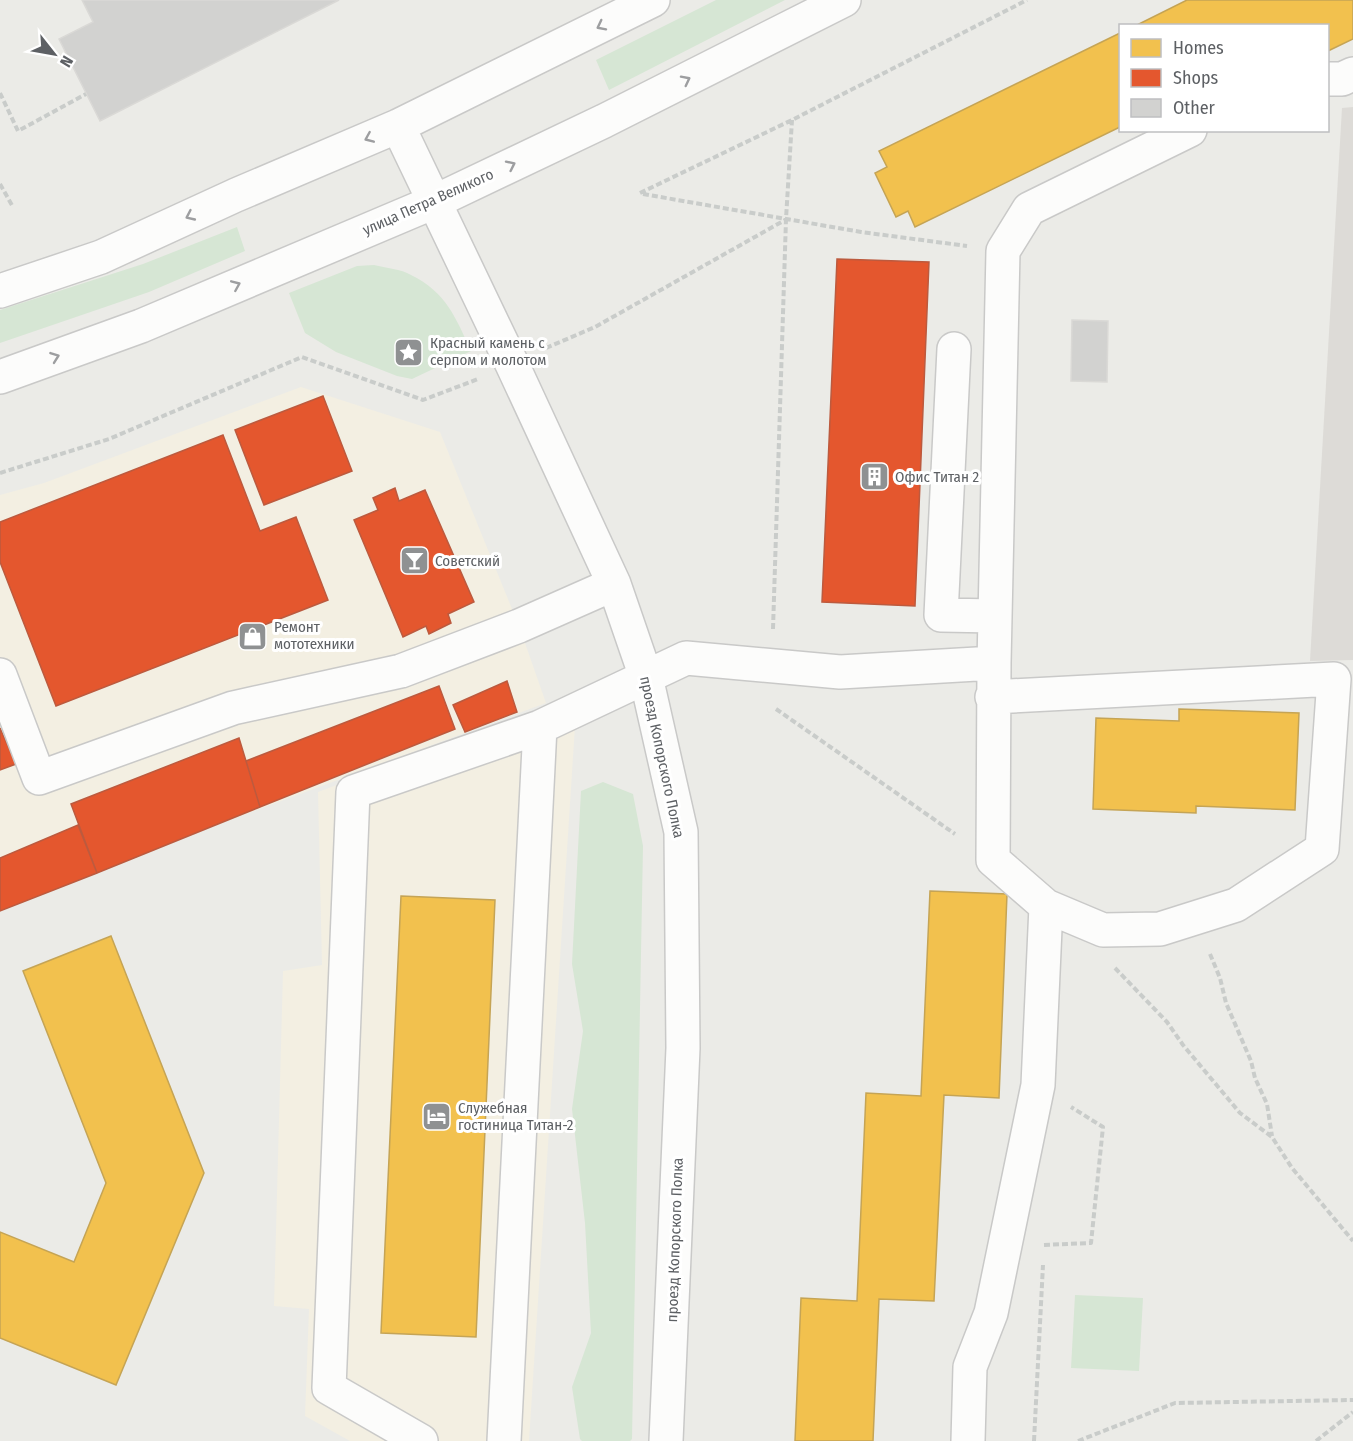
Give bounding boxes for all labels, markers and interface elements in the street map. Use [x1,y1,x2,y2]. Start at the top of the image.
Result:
one-way arrow [596,19,607,31]
north arrow [24,24,84,84]
legend [1119,24,1329,132]
text: Homes [1173,37,1224,59]
text: N [56,52,77,70]
text: Shops [1173,67,1218,89]
one-way arrow [680,75,691,87]
text: Other [1173,97,1216,119]
one-way arrow [364,131,375,143]
one-way arrow [505,161,516,173]
street label: улица Петра Великого [360,165,496,239]
one-way arrow [185,209,196,221]
one-way arrow [230,280,241,292]
place label: Красный камень с серпом и молотом [430,334,546,369]
place icon: Красный камень с серпом и молотом [393,336,425,368]
one-way arrow [49,352,60,365]
building icon: Офис Титан 2 [858,461,890,493]
place label: Офис Титан 2 [895,468,979,486]
bar icon: Советский [398,545,430,577]
place label: Советский [435,552,500,570]
place label: Ремонт мототехники [274,618,355,653]
shop icon: Ремонт мототехники [237,620,269,652]
street label: проезд Копорского Полка [636,675,688,839]
place label: Служебная гостиница Титан-2 [458,1099,574,1134]
hotel icon: Служебная гостиница Титан-2 [421,1101,453,1133]
street label: проезд Копорского Полка [663,1157,687,1323]

